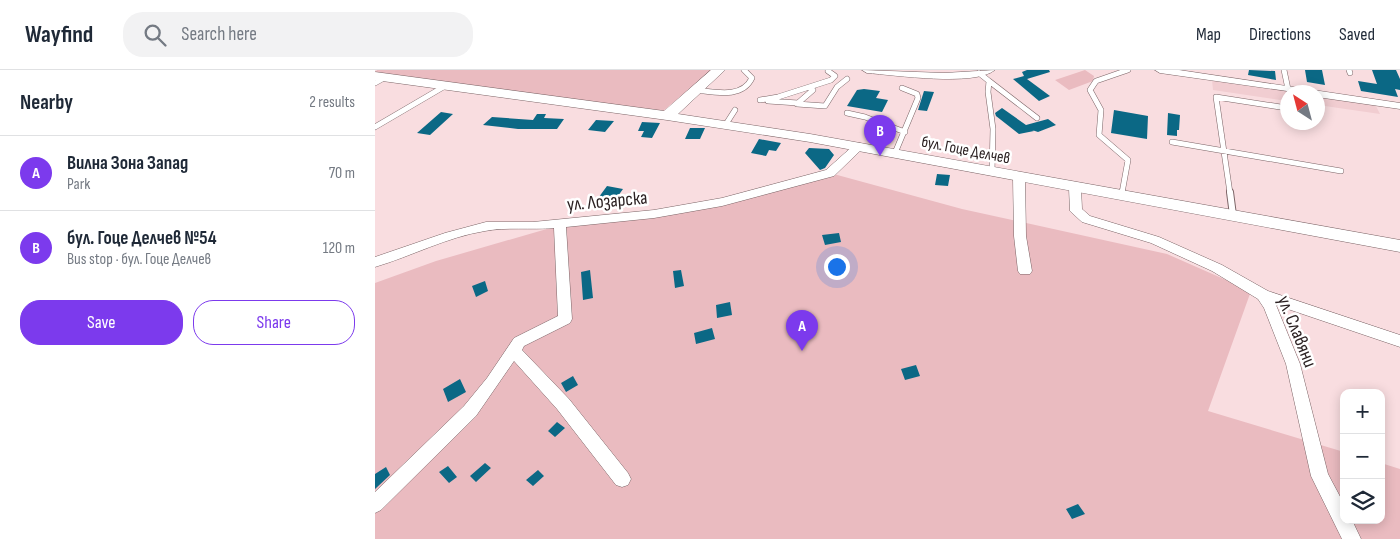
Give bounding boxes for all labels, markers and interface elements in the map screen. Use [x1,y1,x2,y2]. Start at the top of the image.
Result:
search box [123,12,473,57]
text: Wayfind [25,20,93,49]
icon: search [141,21,169,49]
text: Search here [181,23,257,46]
text: Map [1196,24,1221,45]
text: Directions [1249,24,1311,45]
text: Saved [1339,24,1375,45]
north arrow [1280,85,1325,130]
text: Nearby [20,90,73,115]
text: 2 results [309,93,355,112]
pin: B [864,115,896,156]
street label: бул. Гоце Делчев [920,133,1012,168]
text: Вилна Зона Запад [67,152,188,175]
text: A [32,164,40,183]
text: 70 m [329,164,355,183]
text: Park [67,175,90,194]
street label: ул. Лозарска [566,187,648,216]
text: бул. Гоце Делчев №54 [67,227,217,250]
text: B [32,239,40,258]
text: 120 m [323,239,355,258]
text: Bus stop · бул. Гоце Делчев [67,250,211,269]
your location [824,254,850,280]
street label: ул. Славяни [1272,292,1321,371]
button: Save [20,300,183,345]
button: Share [193,300,355,345]
pin: A [786,310,818,351]
map controls [1340,389,1385,524]
button: + [1340,389,1385,434]
button: − [1340,434,1385,479]
button: layers [1340,479,1385,524]

